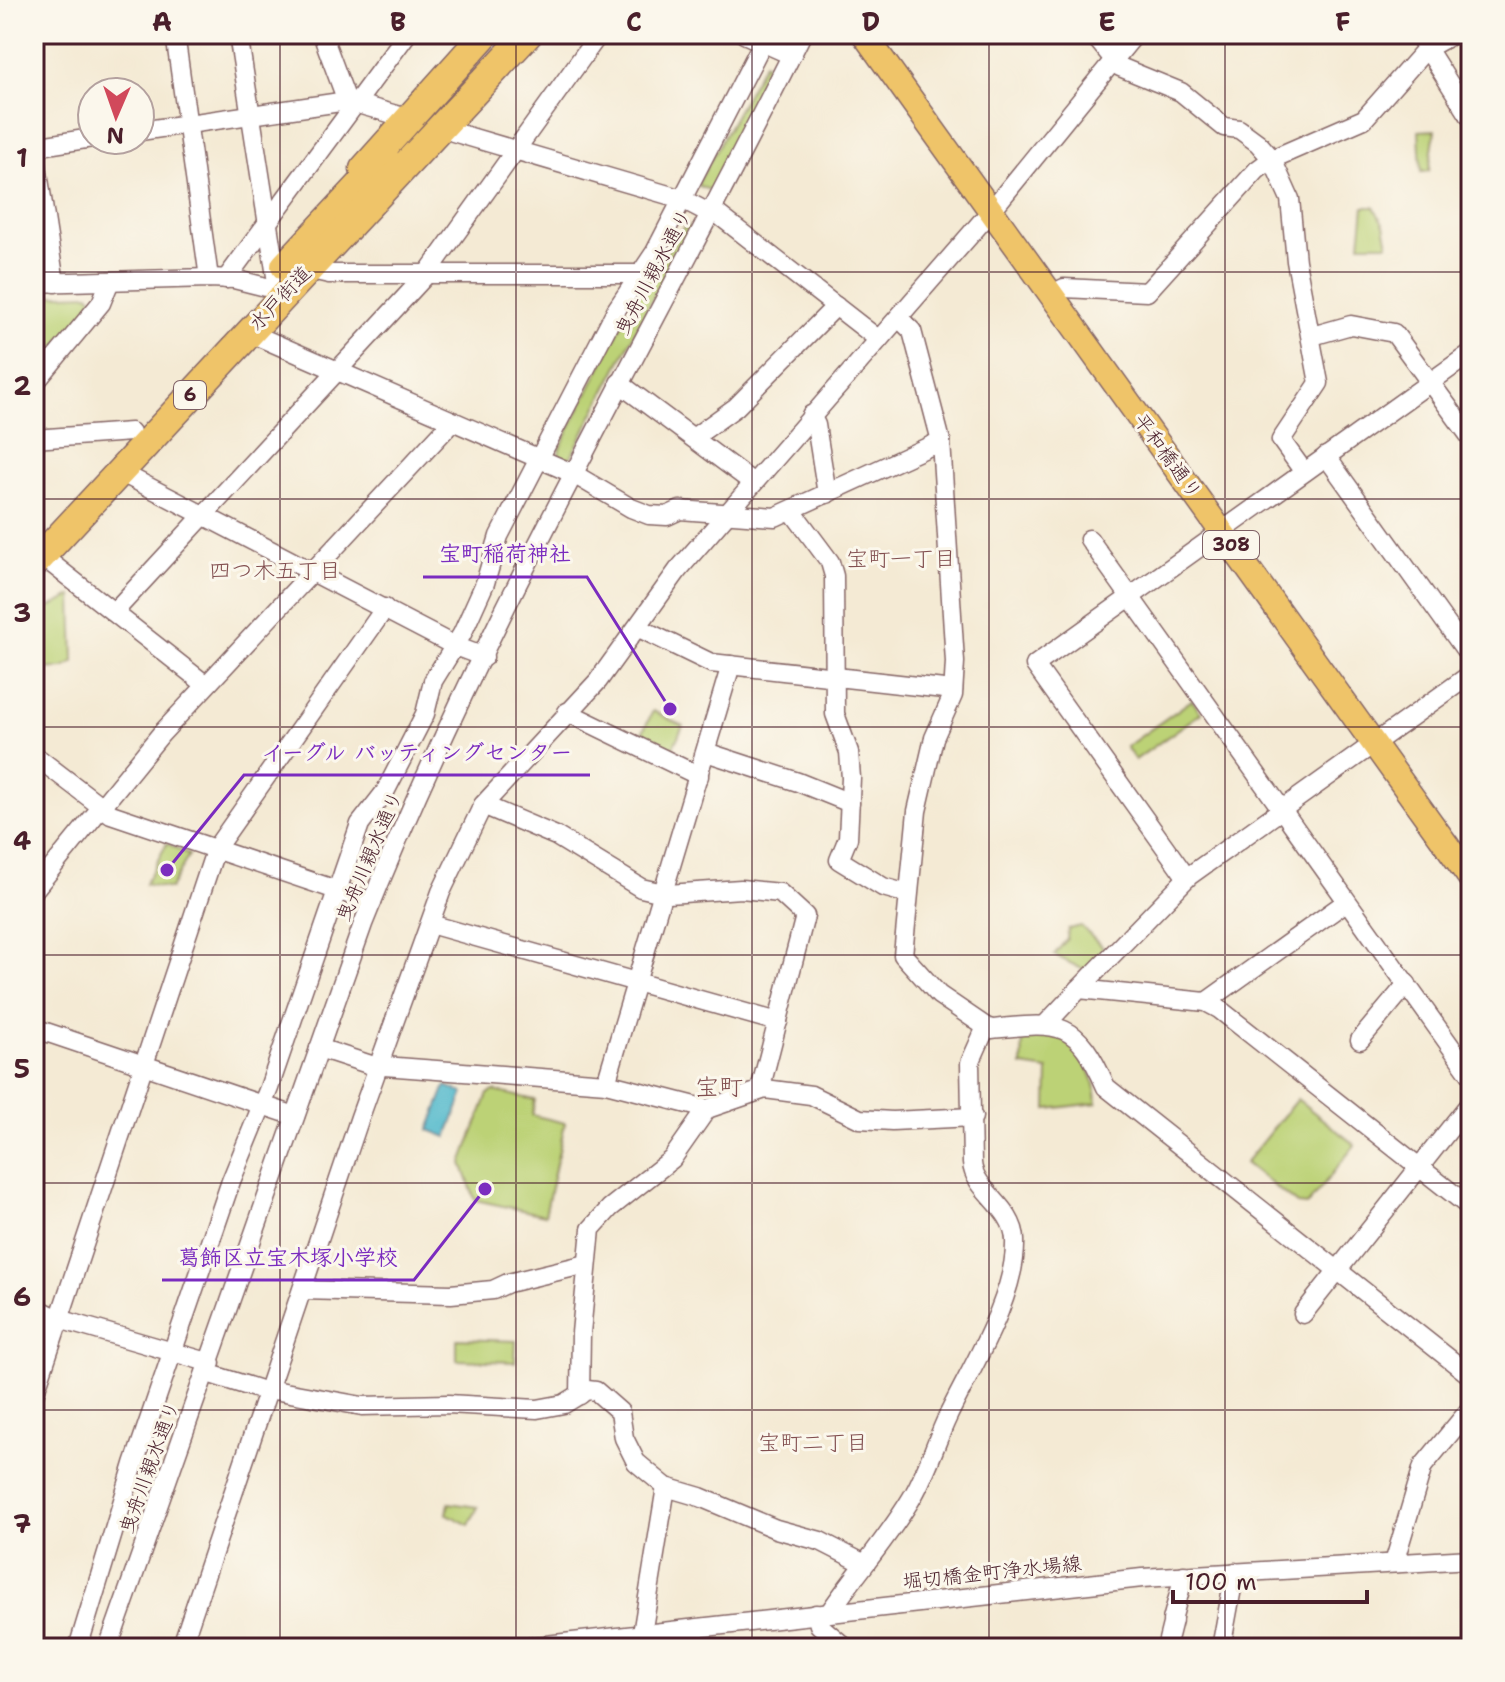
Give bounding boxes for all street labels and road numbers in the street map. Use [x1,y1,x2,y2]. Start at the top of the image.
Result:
street label: 曳舟川親水通り [609,204,697,340]
street label: 水戸街道 [243,260,317,336]
road number: 6 [174,381,206,409]
street label: 平和橋通り [1128,408,1208,504]
road number: 308 [1203,531,1259,559]
street label: 曳舟川親水通り [330,786,408,926]
street label: 曳舟川親水通り [113,1397,185,1537]
street label: 堀切橋金町浄水場線 [901,1550,1083,1594]

